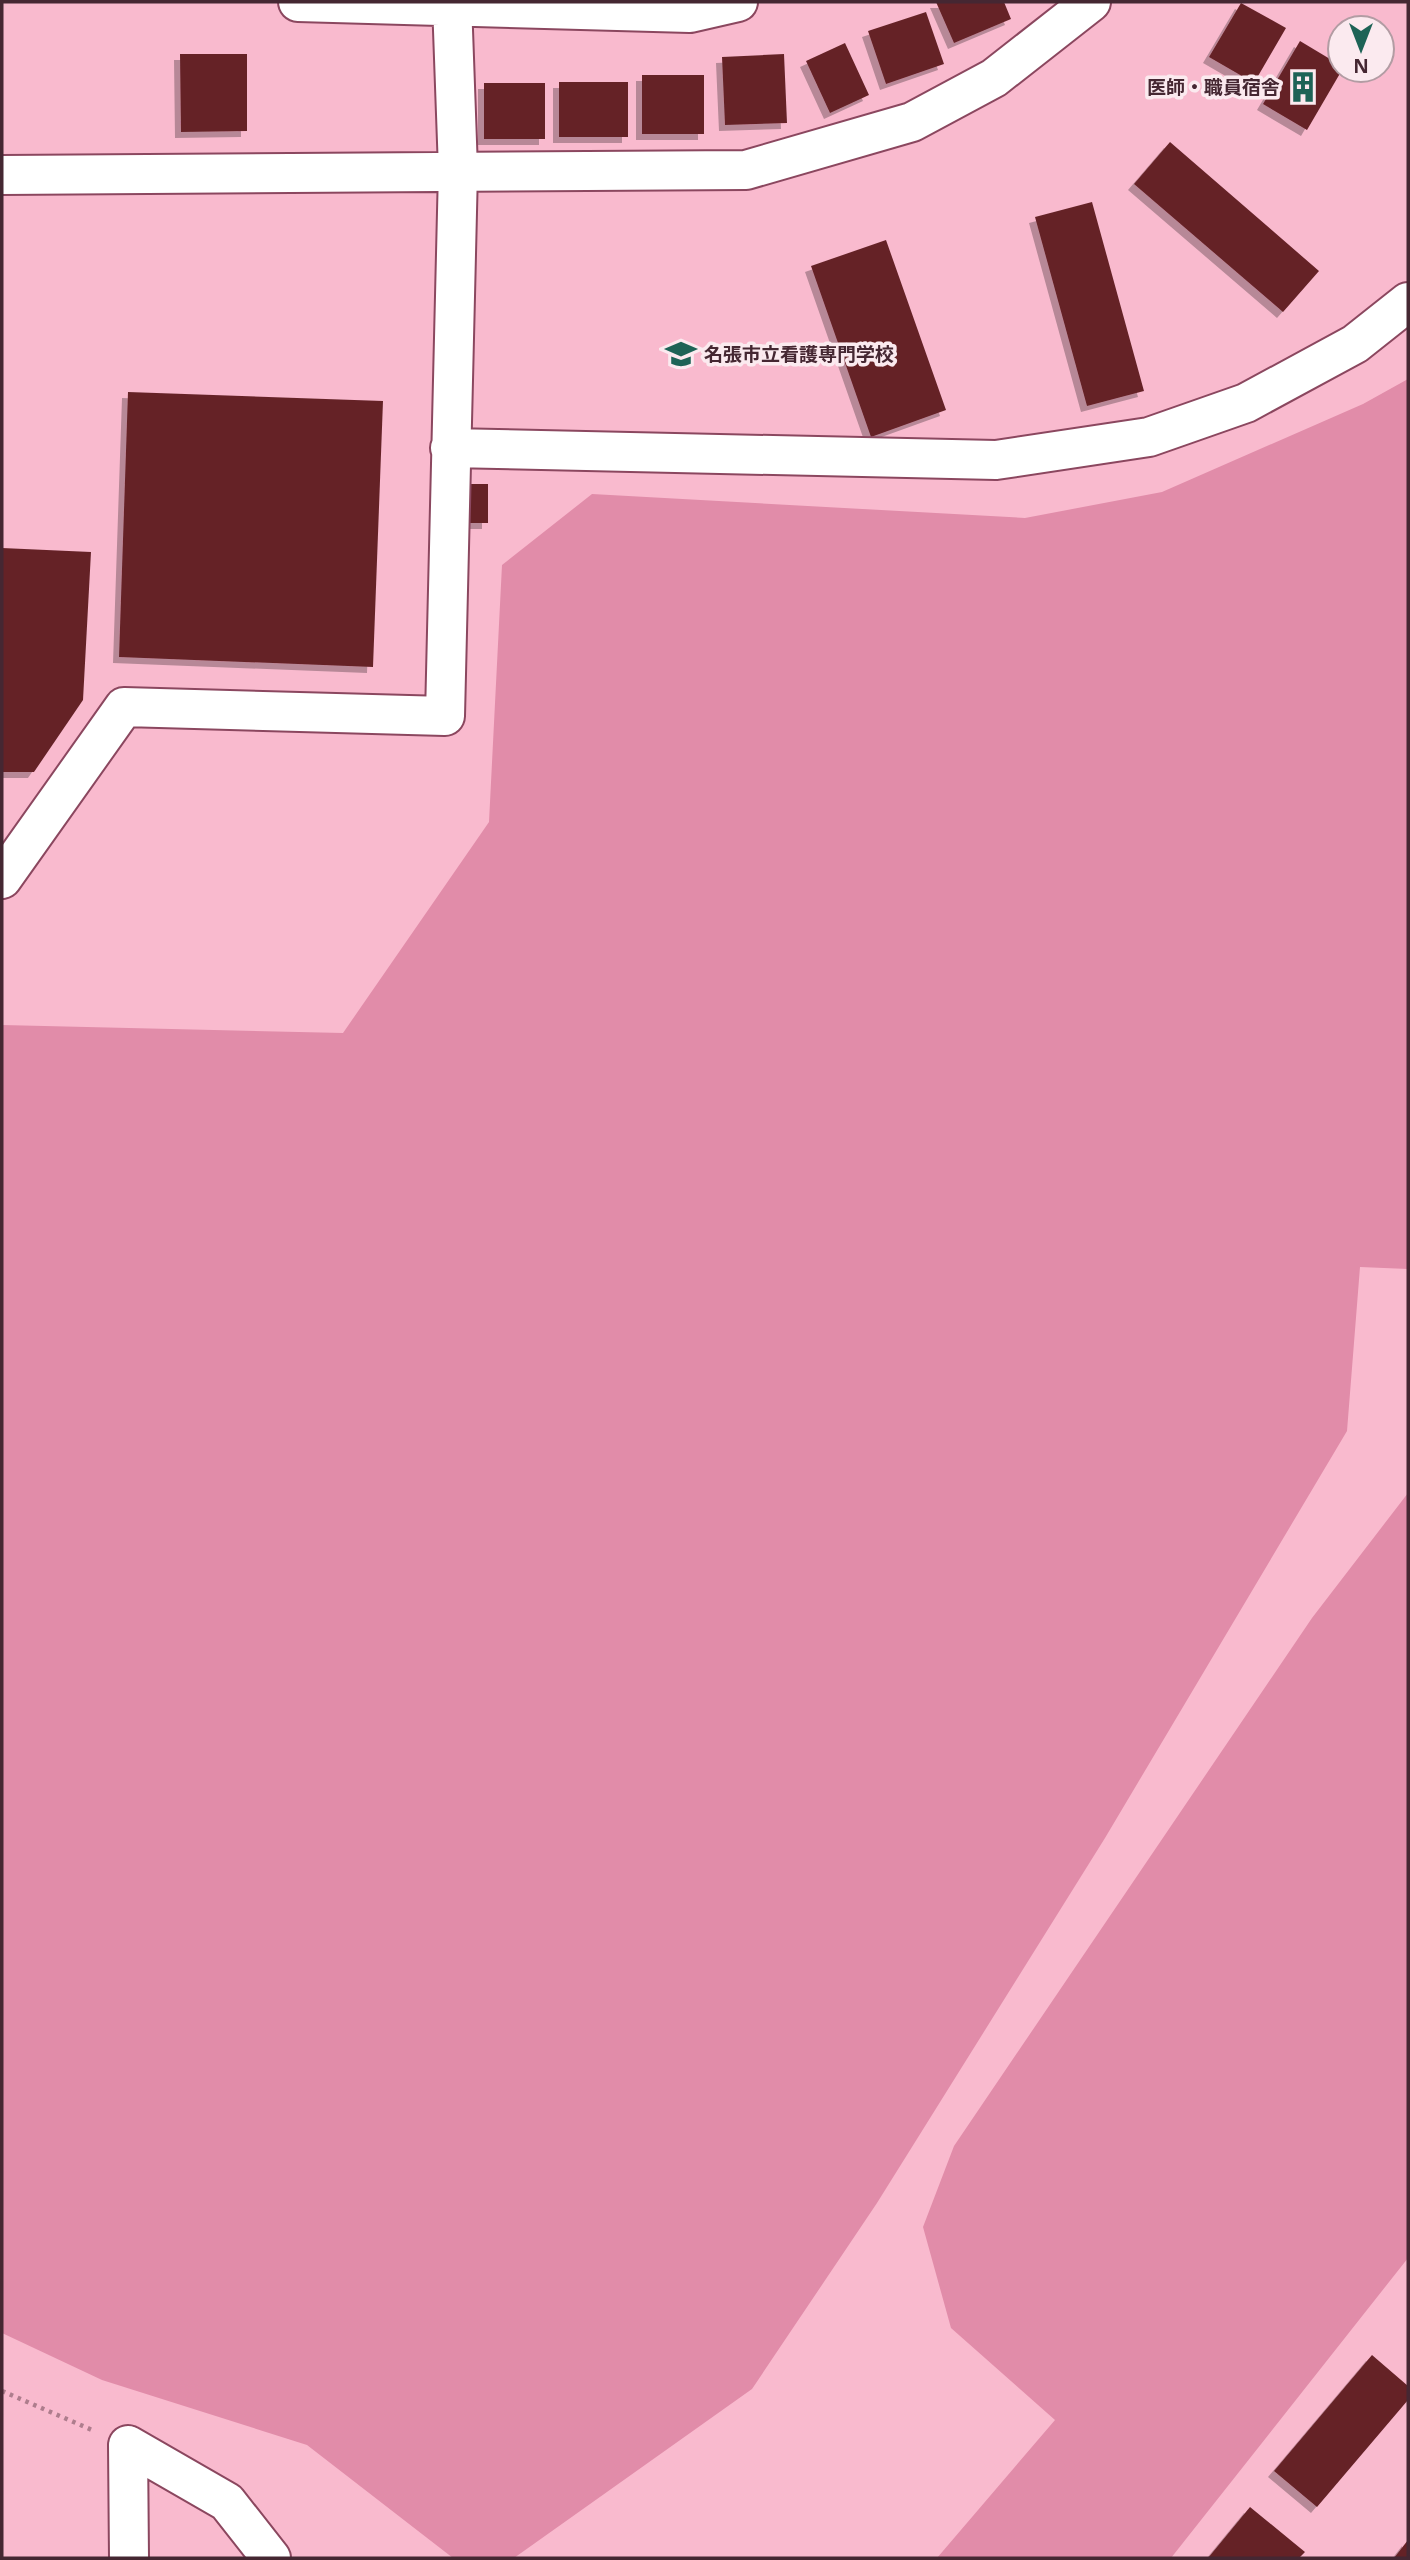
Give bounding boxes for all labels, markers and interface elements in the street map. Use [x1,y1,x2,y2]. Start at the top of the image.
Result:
north arrow [1326,14,1396,84]
text: N [1353,53,1369,79]
building icon: 医師・職員宿舎 [1286,70,1320,104]
place label: 医師・職員宿舎 [1147,74,1280,100]
school or university icon: 名張市立看護専門学校 [664,337,698,371]
place label: 名張市立看護専門学校 [704,341,894,367]

